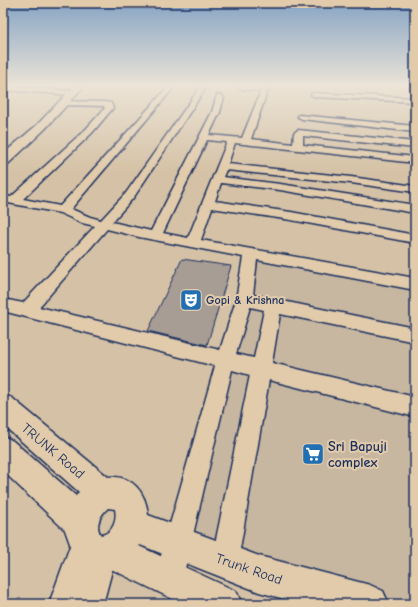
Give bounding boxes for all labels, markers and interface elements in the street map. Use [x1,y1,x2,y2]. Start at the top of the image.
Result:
theatre icon: Gopi & Krishna [178,287,204,313]
place label: Gopi & Krishna [206,293,284,307]
street label: TRUNK Road [18,420,88,482]
place label: Sri Bapuji complex [328,438,387,471]
supermarket icon: Sri Bapuji complex [300,441,326,467]
street label: Trunk Road [213,550,285,588]

